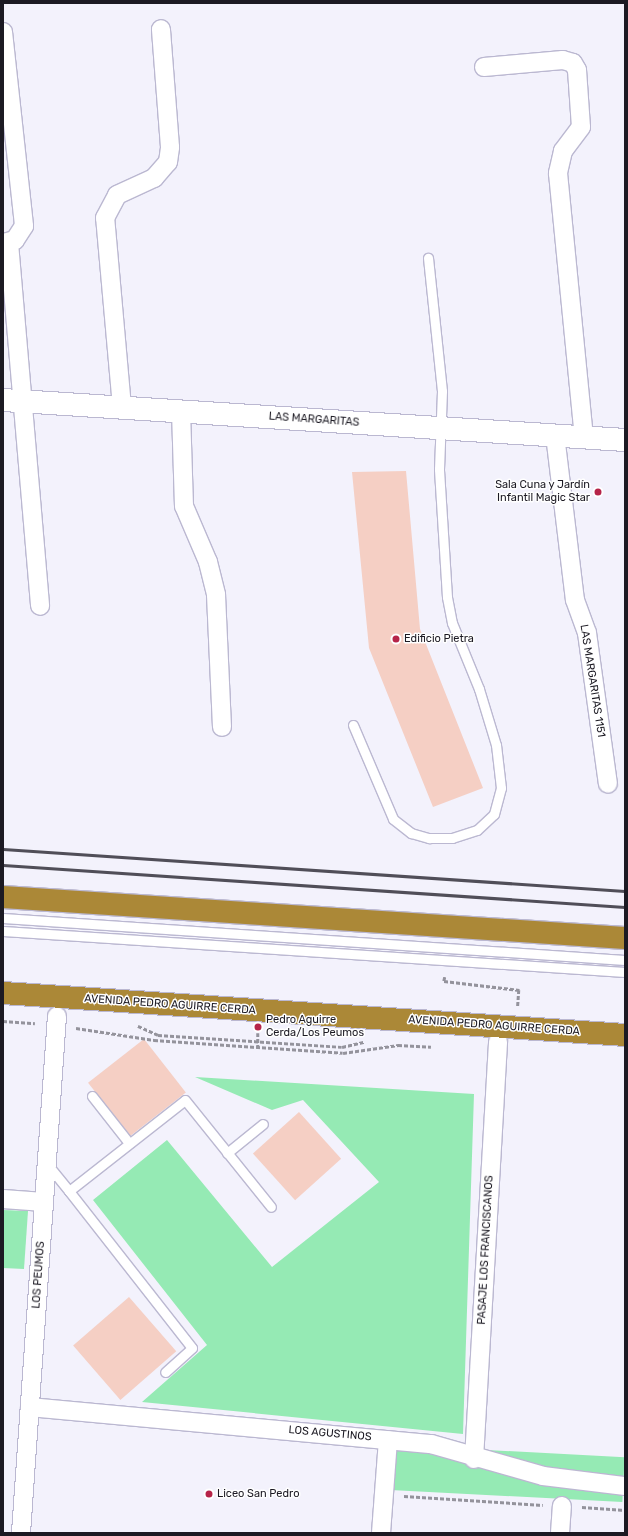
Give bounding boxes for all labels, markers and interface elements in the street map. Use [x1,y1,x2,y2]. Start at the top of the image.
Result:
street label: LAS MARGARITAS [268,410,360,430]
place label: Sala Cuna y Jardín Infantil Magic Star [495,479,590,505]
marker: Sala Cuna y Jardín Infantil Magic Star [593,487,603,497]
street label: LAS MARGARITAS 1151 [577,624,607,738]
place label: Edificio Pietra [404,632,474,646]
marker: Edificio Pietra [391,634,401,644]
street label: AVENIDA PEDRO AGUIRRE CERDA [83,992,257,1018]
street label: AVENIDA PEDRO AGUIRRE CERDA [407,1013,581,1039]
place label: Pedro Aguirre Cerda/Los Peumos [266,1014,364,1040]
marker: Pedro Aguirre Cerda/Los Peumos [253,1022,263,1032]
street label: PASAJE LOS FRANCISCANOS [475,1175,497,1325]
street label: LOS PEUMOS [30,1241,48,1309]
street label: LOS AGUSTINOS [288,1424,372,1444]
place label: Liceo San Pedro [217,1487,299,1501]
marker: Liceo San Pedro [204,1489,214,1499]

